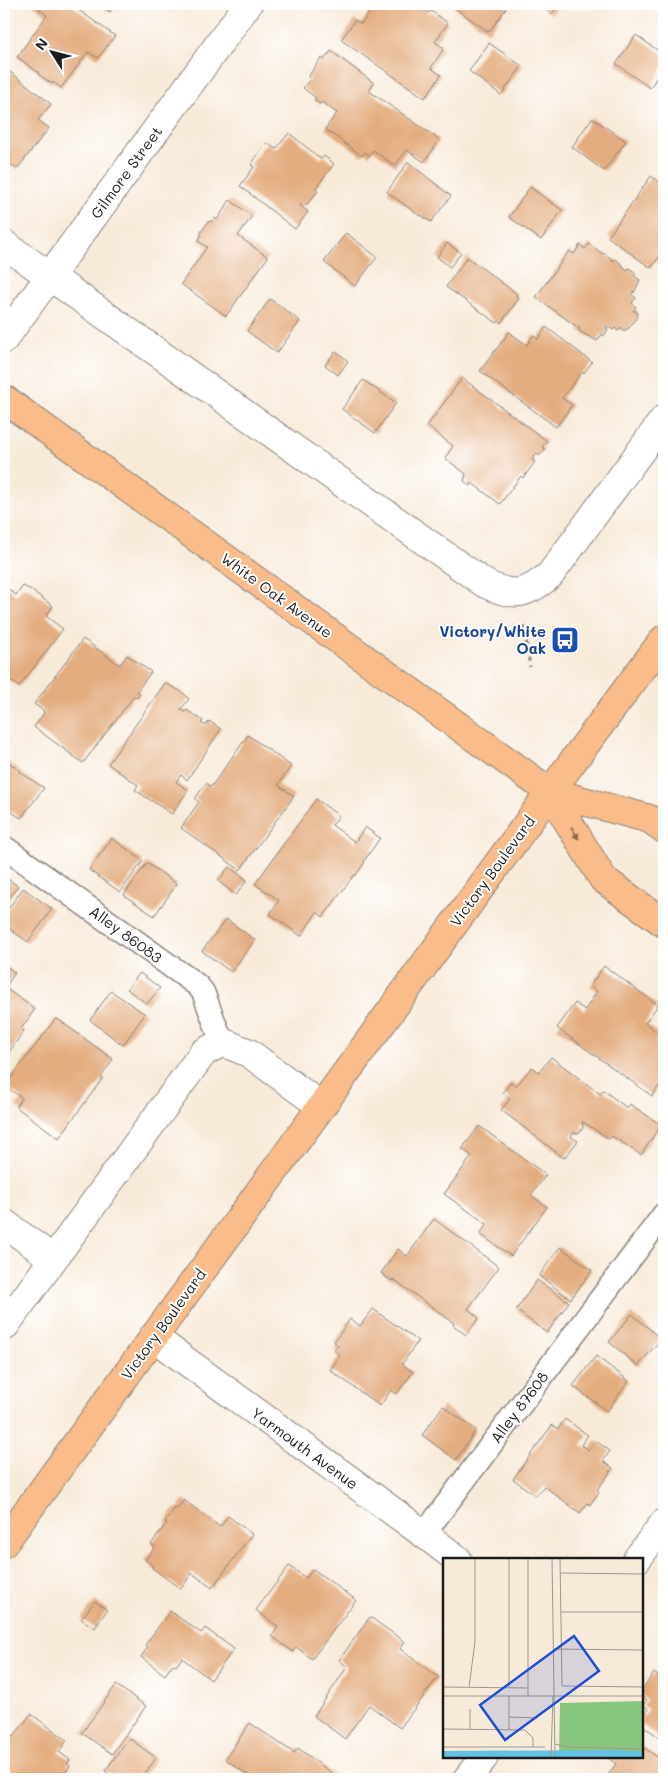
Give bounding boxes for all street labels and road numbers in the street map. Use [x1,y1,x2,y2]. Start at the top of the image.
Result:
street label: Gilmore Street [86,122,166,222]
street label: White Oak Avenue [217,548,337,642]
street label: Victory Boulevard [445,812,539,930]
street label: Alley 86083 [86,901,166,967]
street label: Victory Boulevard [116,1265,210,1383]
street label: Alley 87608 [486,1367,552,1447]
street label: Yarmouth Avenue [248,1402,362,1494]

